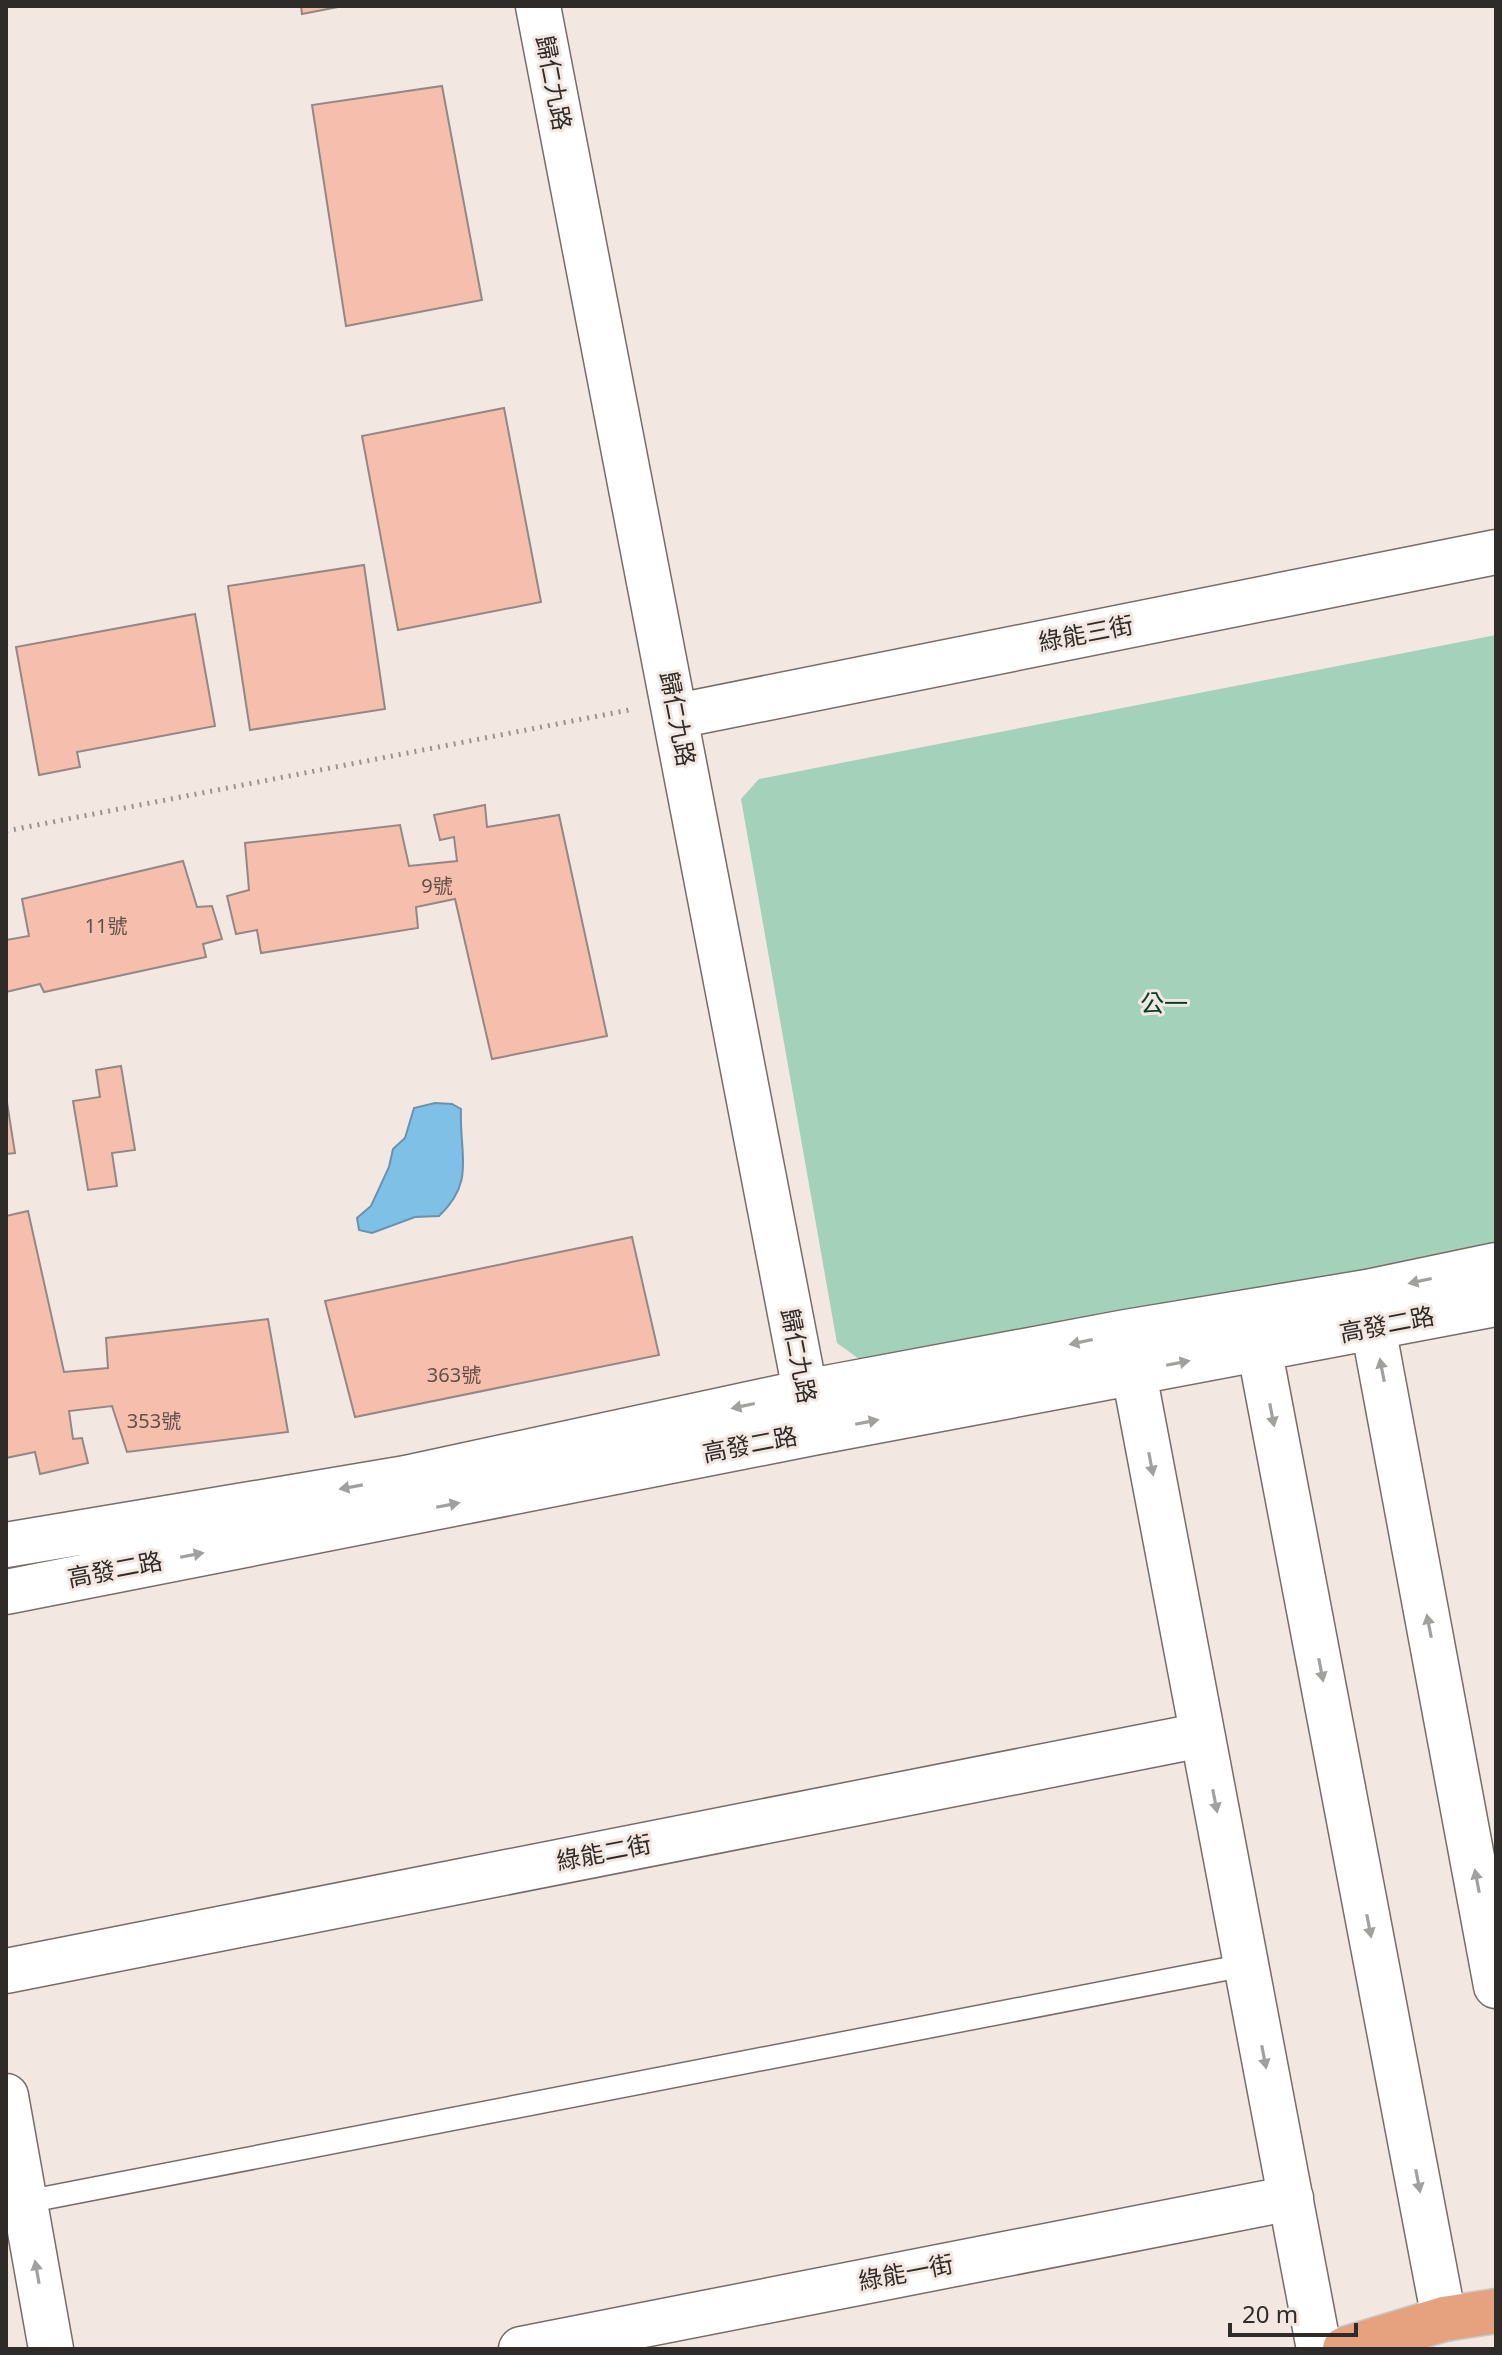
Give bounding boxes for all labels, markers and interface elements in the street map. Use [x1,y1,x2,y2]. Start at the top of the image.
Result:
street label: 歸仁九路 [529,32,580,133]
street label: 綠能三街 [1035,607,1136,658]
street label: 歸仁九路 [653,668,704,769]
house number: 9號 [421,872,453,899]
house number: 11號 [85,912,127,939]
park label: 公一 [1140,986,1188,1019]
one-way arrow [1407,1275,1432,1288]
street label: 高發二路 [1336,1298,1437,1349]
street label: 歸仁九路 [774,1305,825,1406]
one-way arrow [1068,1336,1093,1349]
one-way arrow [1166,1357,1191,1369]
one-way arrow [1375,1357,1387,1382]
house number: 363號 [427,1361,481,1388]
one-way arrow [730,1400,755,1413]
one-way arrow [1266,1403,1279,1428]
house number: 353號 [127,1407,181,1434]
one-way arrow [855,1416,880,1428]
street label: 高發二路 [699,1418,800,1469]
one-way arrow [1145,1451,1157,1476]
one-way arrow [339,1481,364,1494]
one-way arrow [435,1498,460,1510]
street label: 高發二路 [64,1543,165,1594]
one-way arrow [180,1548,205,1561]
one-way arrow [1423,1613,1435,1638]
one-way arrow [1315,1658,1327,1683]
one-way arrow [1209,1789,1222,1814]
street label: 綠能二街 [553,1826,654,1877]
one-way arrow [1470,1869,1482,1894]
one-way arrow [1364,1914,1376,1939]
one-way arrow [1258,2045,1270,2070]
one-way arrow [1412,2169,1424,2194]
street label: 綠能一街 [855,2246,956,2297]
one-way arrow [31,2259,43,2284]
scale bar [1230,2287,1356,2337]
text: 20 m [1242,2297,1298,2330]

